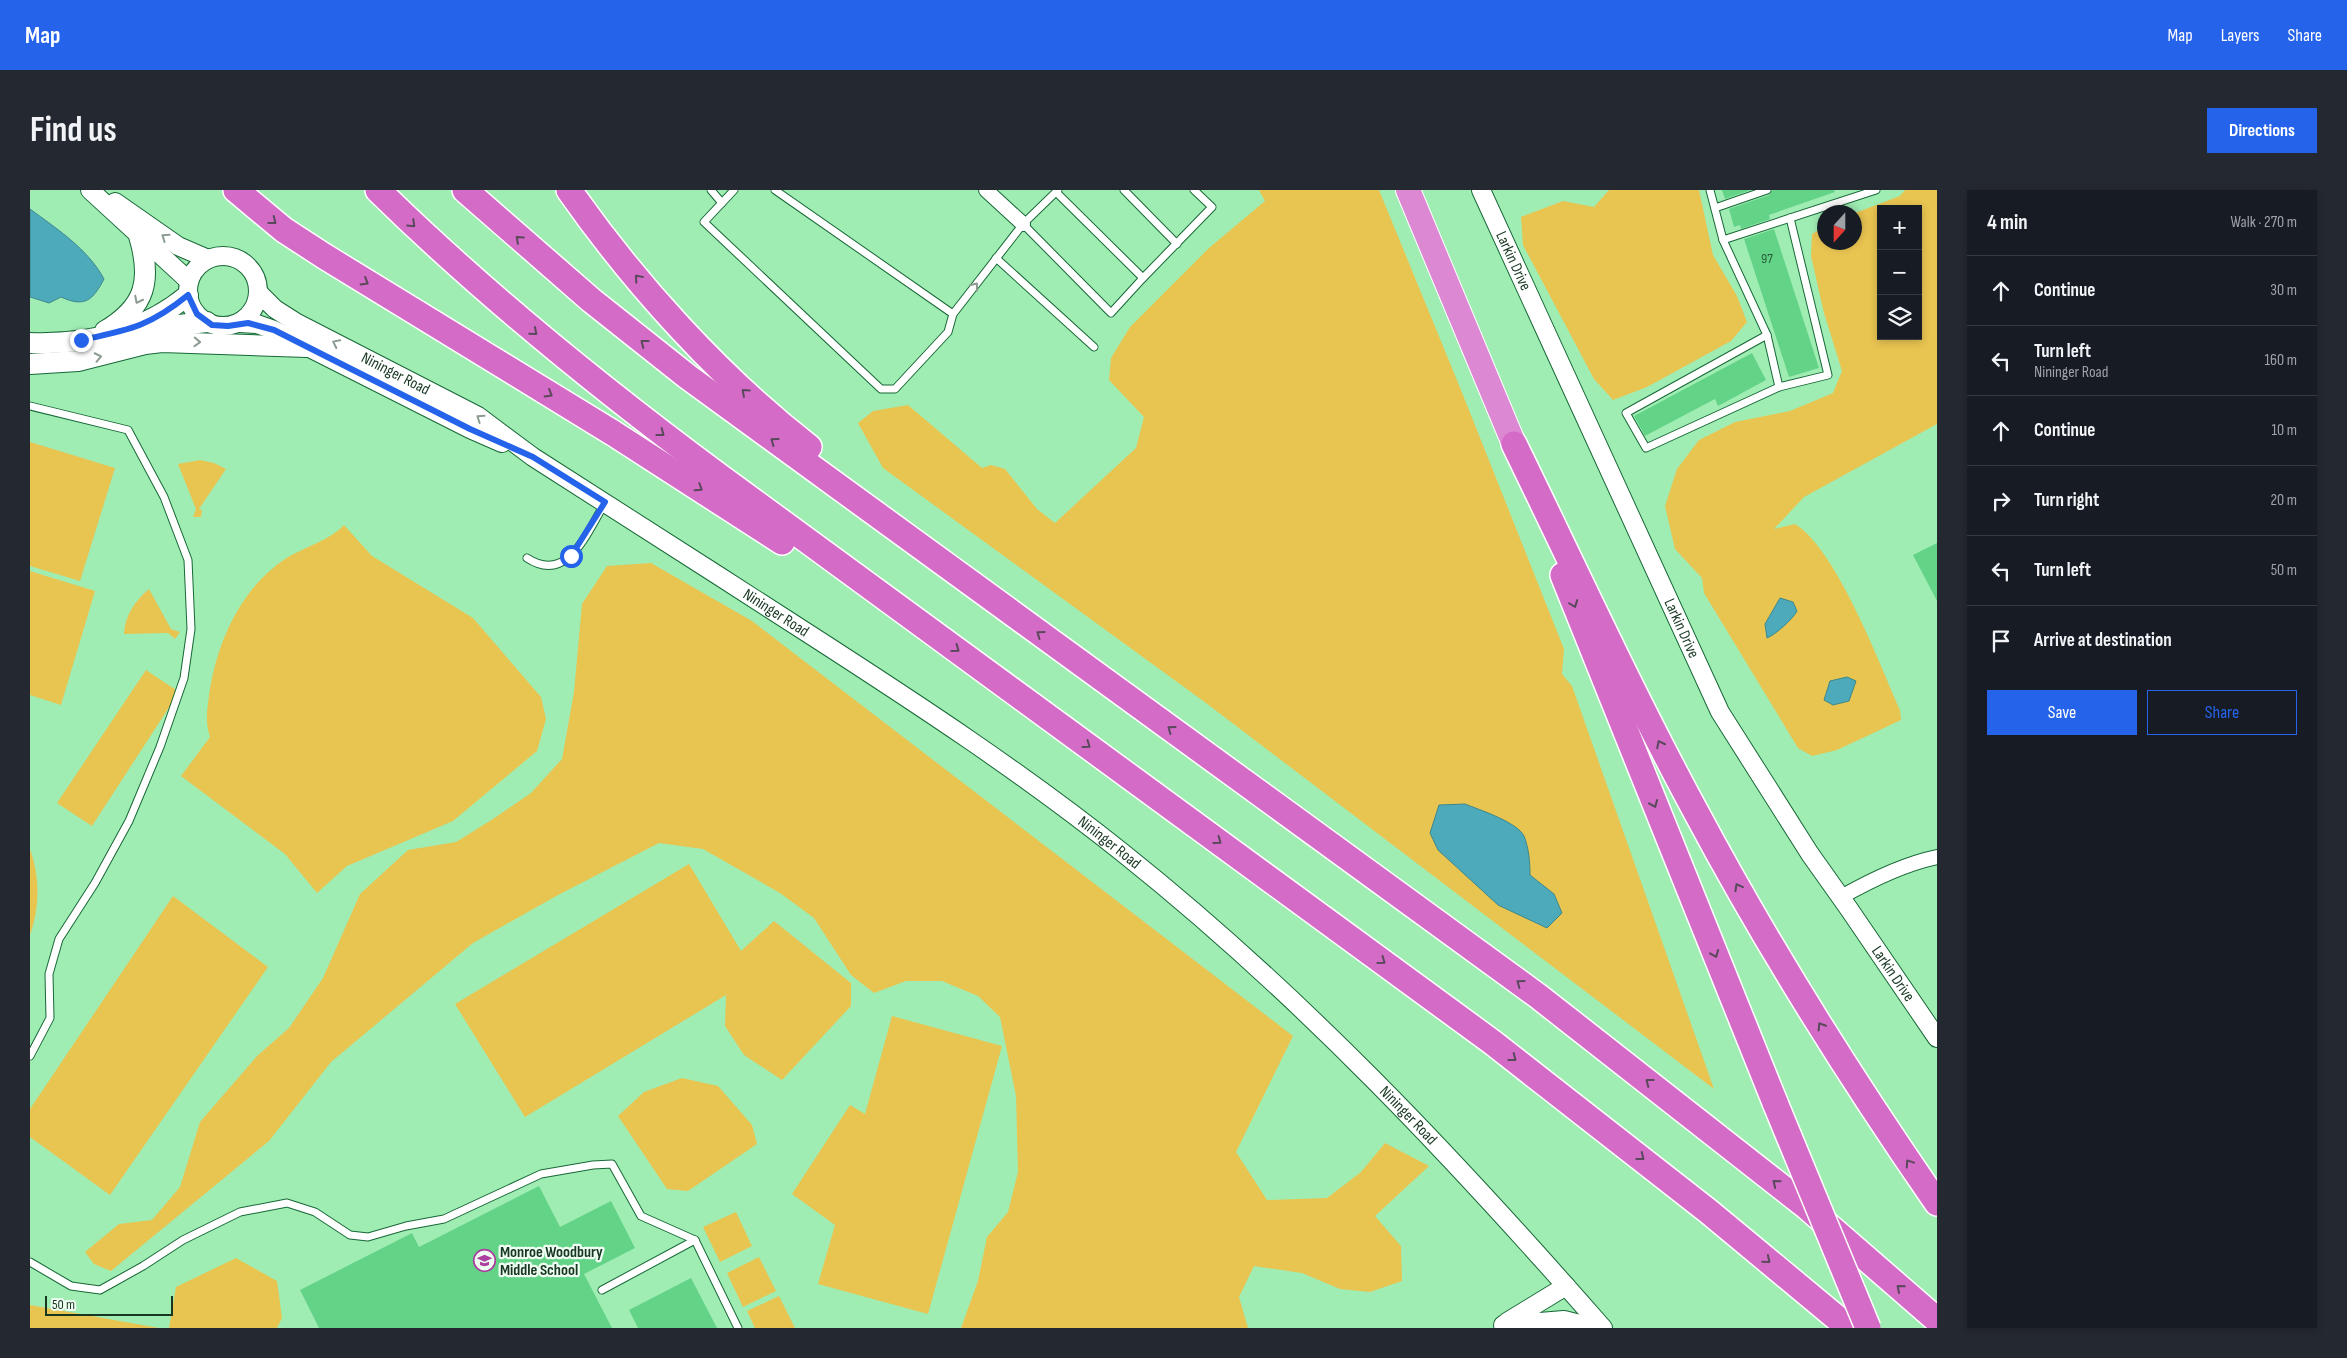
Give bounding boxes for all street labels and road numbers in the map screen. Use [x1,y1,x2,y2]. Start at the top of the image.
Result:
street label: Larkin Drive [1492,228,1535,294]
street label: Nininger Road [358,348,433,399]
street label: Nininger Road [740,585,813,641]
street label: Larkin Drive [1660,596,1703,661]
street label: Nininger Road [1074,812,1145,873]
street label: Larkin Drive [1868,942,1919,1005]
street label: Nininger Road [1376,1082,1441,1149]

